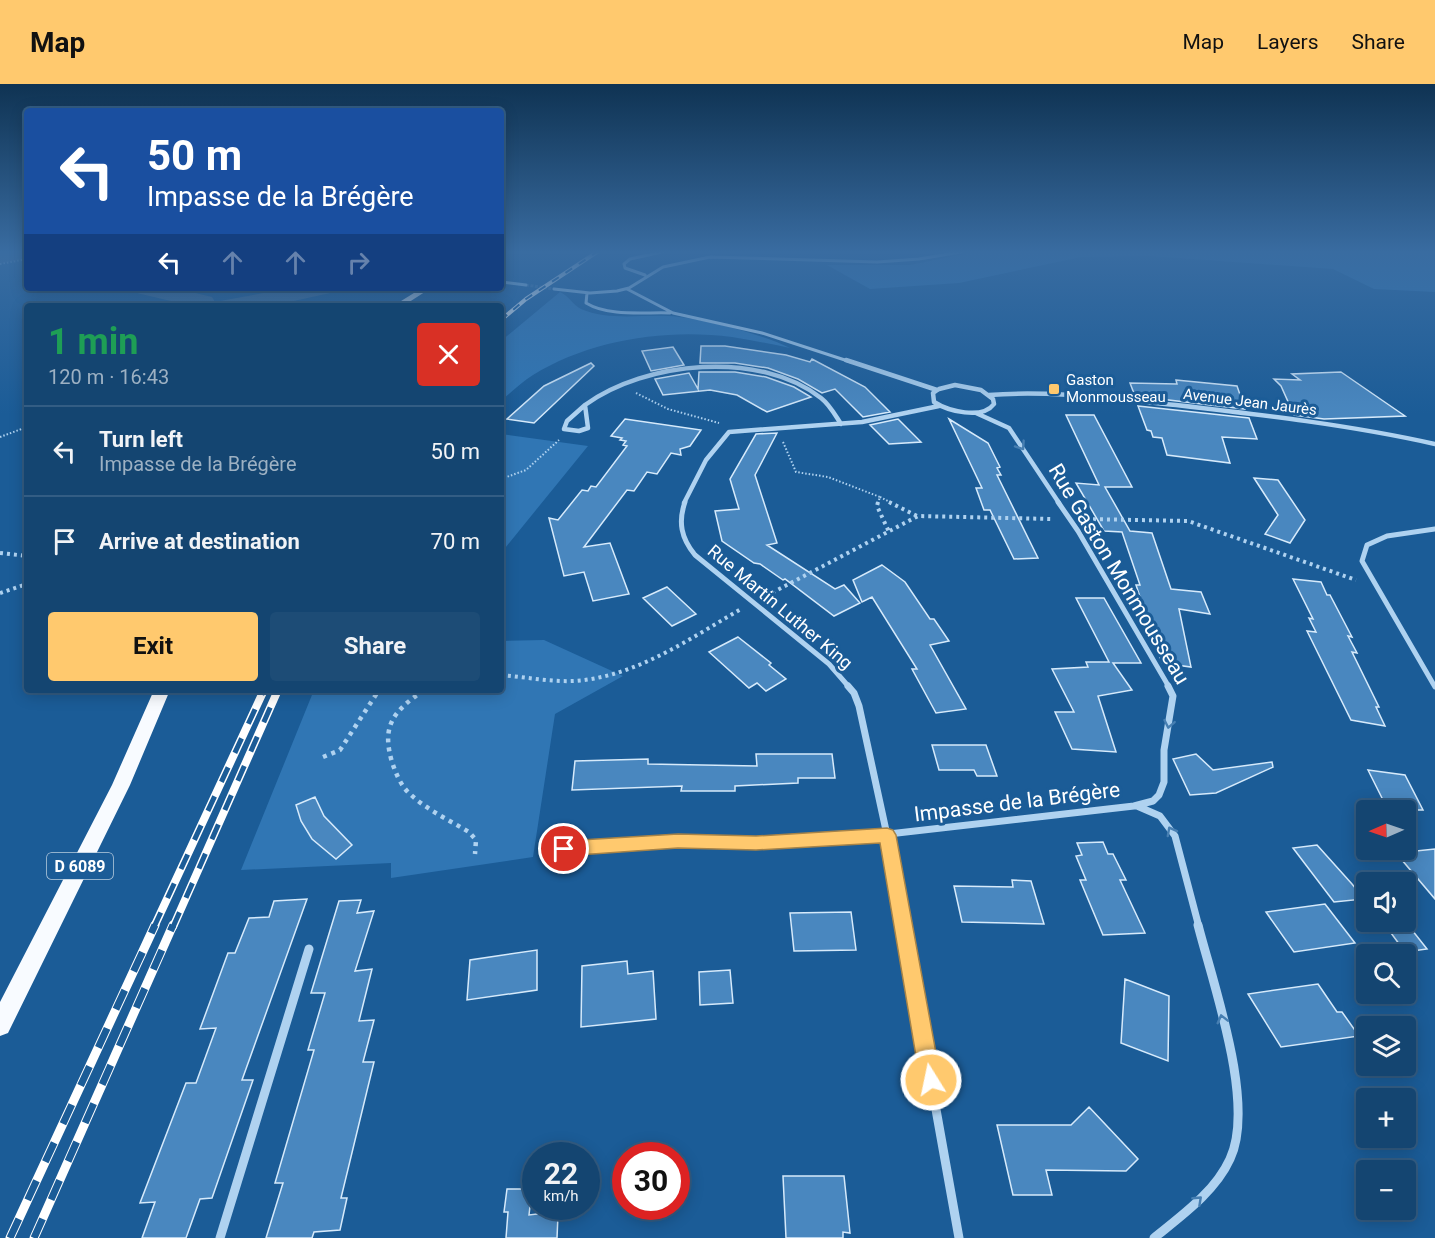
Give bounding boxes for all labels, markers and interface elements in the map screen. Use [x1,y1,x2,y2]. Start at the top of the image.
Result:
text: Map [30,26,85,59]
text: Map [1182,30,1224,54]
text: Layers [1257,30,1318,54]
text: Share [1351,30,1405,54]
text: 50 m [147,131,242,180]
icon: left [48,132,126,210]
text: Impasse de la Brégère [147,181,414,213]
icon: left [153,246,186,279]
icon: ahead [216,246,249,279]
icon: ahead [279,246,312,279]
icon: right [342,246,375,279]
text: 1 min [48,321,139,363]
button: close [417,323,480,386]
text: 120 m · 16:43 [48,365,169,389]
place label: Gaston Monmousseau [1066,371,1166,406]
marker: Gaston Monmousseau [1047,382,1061,396]
street label: Avenue Jean Jaurès [1182,385,1318,419]
text: Turn left [99,427,183,452]
icon: left [48,435,81,468]
text: 50 m [431,439,480,464]
one-way arrow [1014,440,1025,451]
text: Impasse de la Brégère [99,452,297,476]
street label: Rue Gaston Monmousseau [1044,460,1194,688]
icon: arrive [48,525,81,558]
text: Arrive at destination [99,529,300,554]
text: 70 m [431,529,480,554]
street label: Rue Martin Luther King [704,540,857,673]
button: Exit [48,612,258,681]
button: Share [270,612,480,681]
one-way arrow [1163,719,1176,729]
street label: Impasse de la Brégère [913,777,1121,827]
north arrow [1356,800,1416,860]
map controls [1356,800,1416,1220]
pin [538,823,589,874]
one-way arrow [1167,827,1178,837]
icon: arrive [547,832,580,865]
road number: D 6089 [47,853,113,879]
button: sound [1356,872,1416,932]
button: search [1356,944,1416,1004]
one-way arrow [1217,1014,1230,1024]
button: layers [1356,1016,1416,1076]
position arrow [899,1048,963,1112]
button: + [1356,1088,1416,1148]
speed limit sign: 30 [612,1142,690,1220]
text: 22 [544,1156,578,1191]
button: − [1356,1160,1416,1220]
text: km/h [543,1187,579,1205]
one-way arrow [1191,1196,1202,1207]

